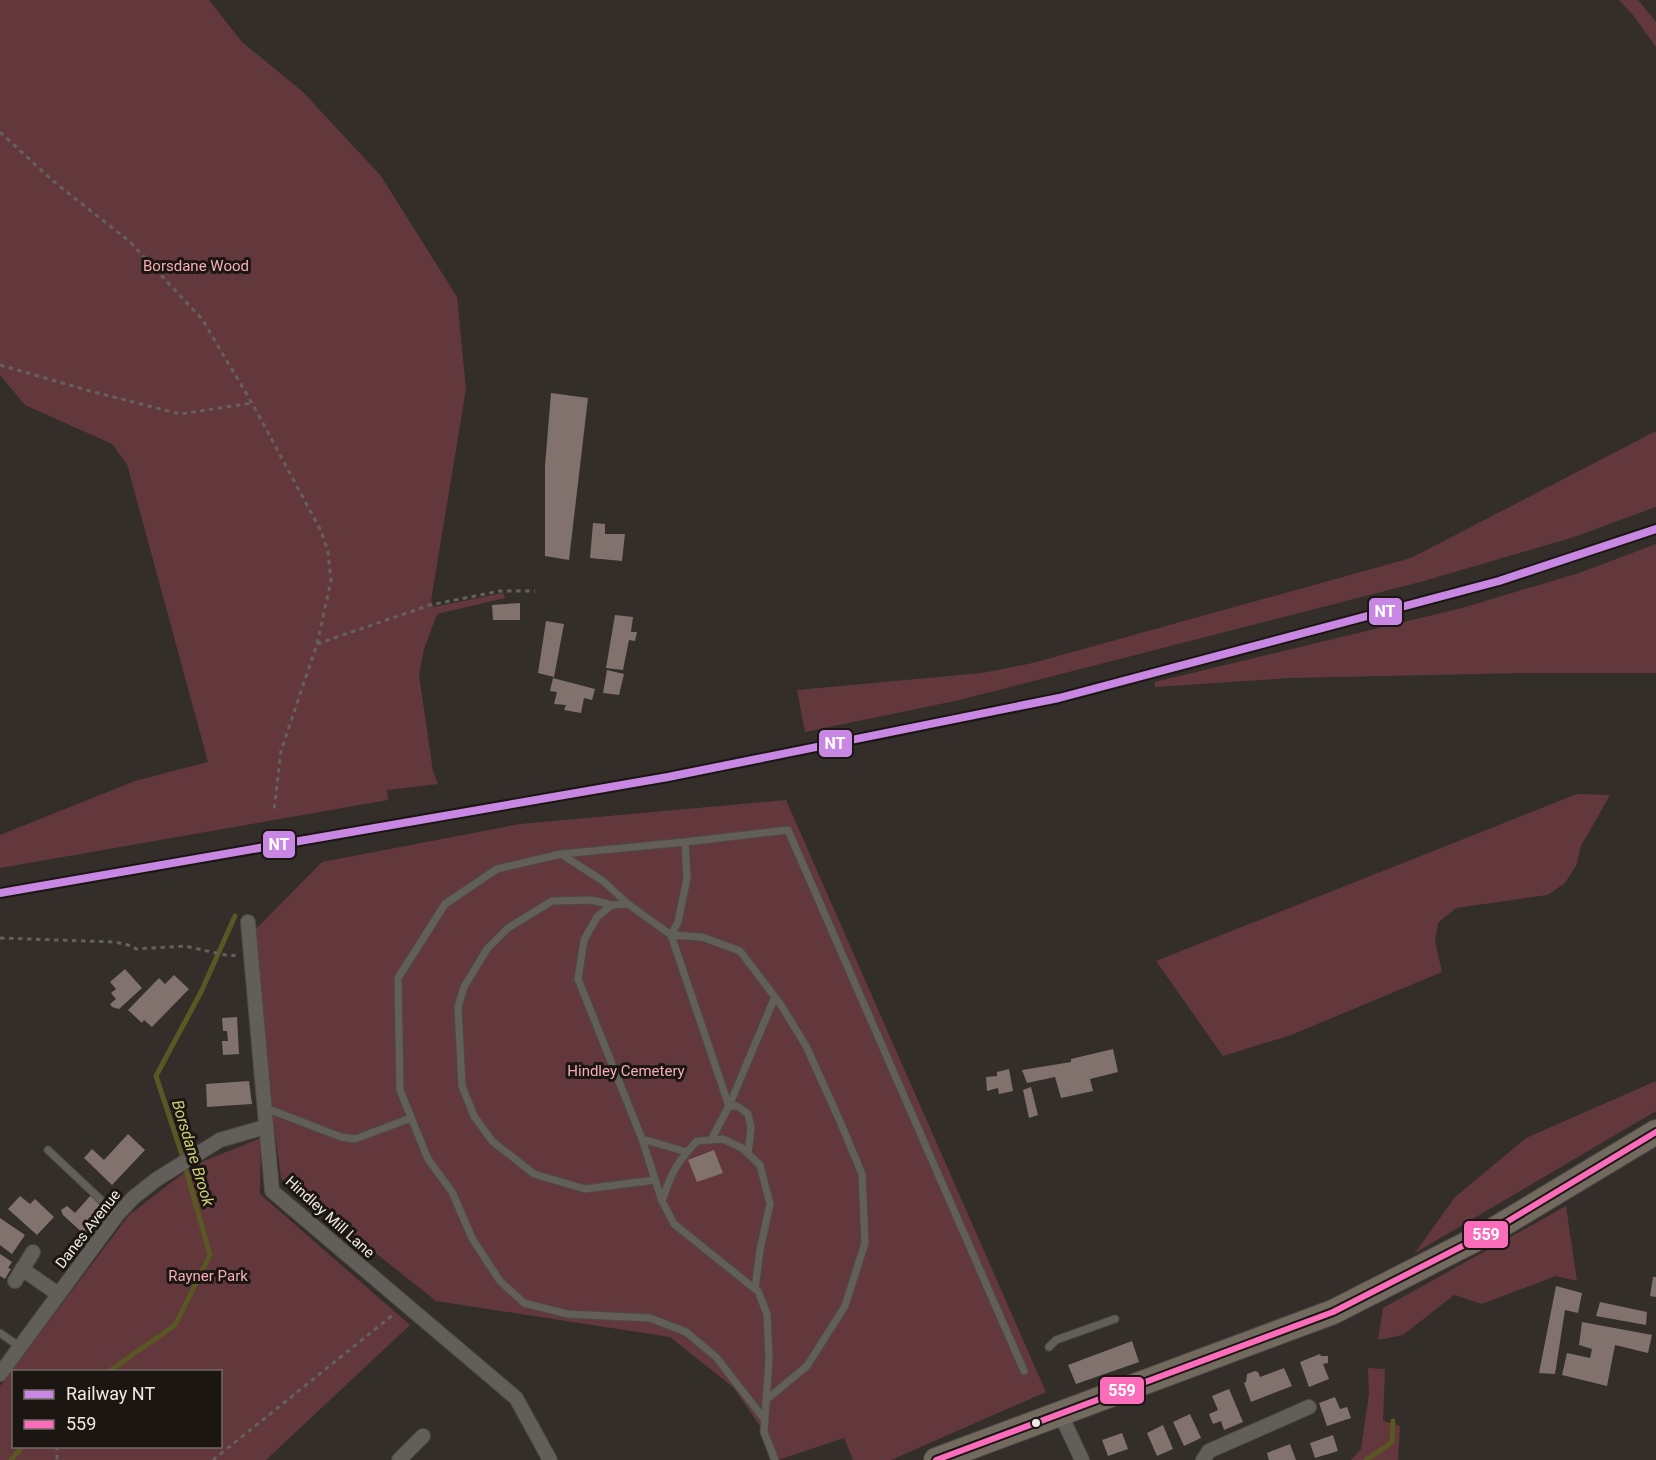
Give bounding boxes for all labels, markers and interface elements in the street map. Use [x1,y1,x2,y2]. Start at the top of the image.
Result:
park label: Borsdane Wood [143,257,249,275]
line badge: NT [1368,597,1403,626]
text: NT [1375,602,1396,621]
line badge: NT [818,729,853,758]
text: NT [825,734,846,753]
line badge: NT [262,830,296,859]
text: NT [269,835,290,854]
park label: Hindley Cemetery [567,1062,685,1080]
water label: Borsdane Brook [168,1098,219,1209]
street label: Hindley Mill Lane [282,1172,378,1262]
street label: Danes Avenue [52,1186,124,1272]
line badge: 559 [1463,1220,1509,1249]
text: 559 [1472,1225,1500,1244]
park label: Rayner Park [168,1267,248,1285]
legend [12,1370,222,1448]
line badge: 559 [1099,1376,1145,1405]
text: 559 [1108,1381,1136,1400]
text: Railway NT [66,1383,155,1404]
text: 559 [66,1413,96,1434]
unlabelled marker [1030,1417,1042,1429]

